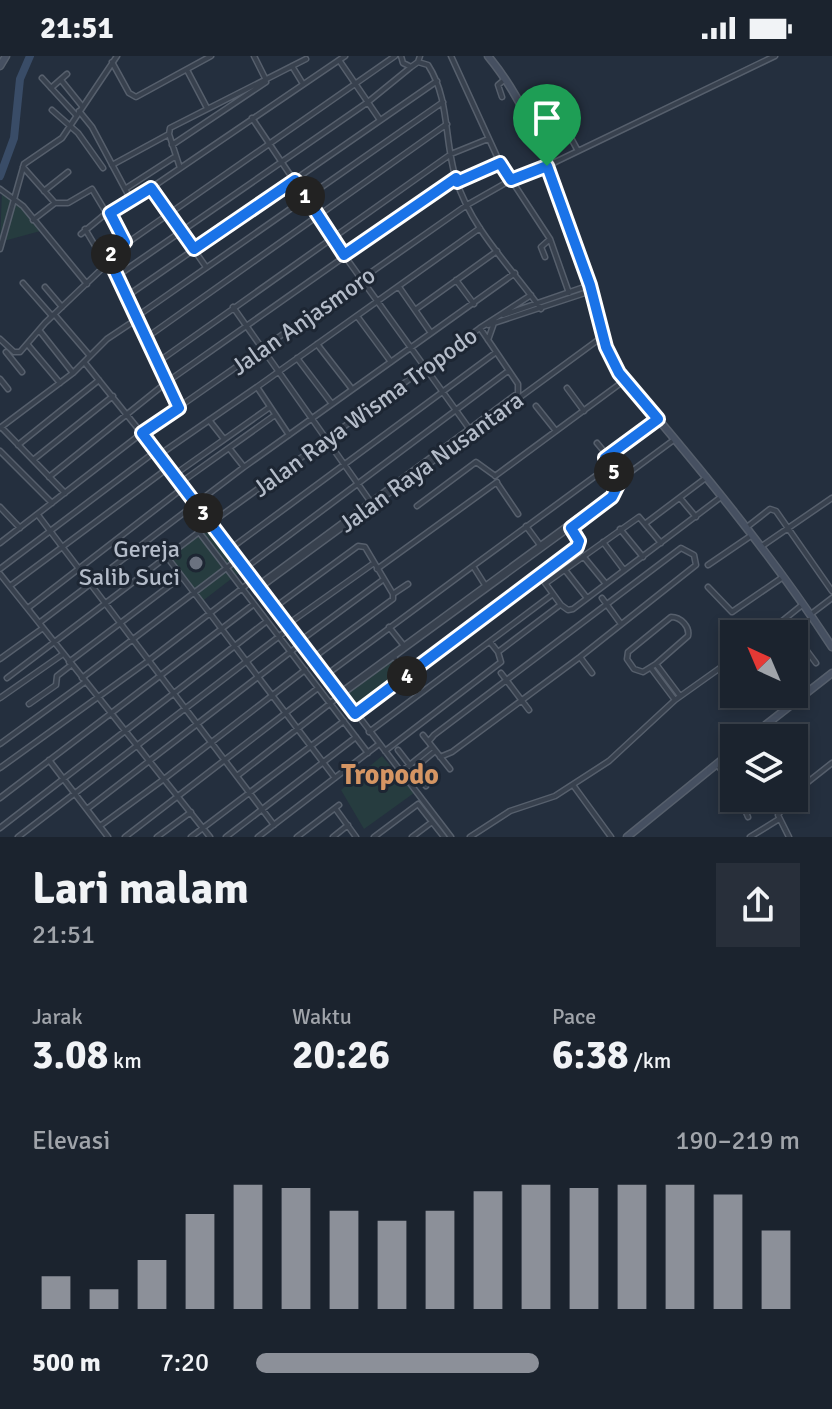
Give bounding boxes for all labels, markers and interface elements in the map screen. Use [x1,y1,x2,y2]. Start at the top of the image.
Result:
text: 21:51 [40,10,114,47]
pin [513,84,581,166]
icon: arrive [525,96,569,140]
pin: 1 [285,176,325,216]
text: 1 [299,182,311,209]
pin: 2 [91,234,131,274]
text: 2 [105,240,117,267]
street label: Jalan Anjasmoro [225,260,381,382]
street label: Jalan Raya Wisma Tropodo [247,320,483,504]
street label: Jalan Raya Nusantara [333,385,529,539]
pin: 5 [594,452,634,492]
text: 5 [608,458,620,485]
pin: 3 [183,493,223,533]
text: 3 [197,499,209,526]
place label: Gereja Salib Suci [79,534,180,592]
marker: Gereja Salib Suci [187,554,205,572]
north arrow [720,620,808,708]
map controls [720,620,808,812]
pin: 4 [387,656,427,696]
text: 4 [401,662,413,689]
button: layers [720,724,808,812]
district label: Tropodo [341,758,439,792]
text: Lari malam [32,862,249,916]
button: share [716,863,800,947]
text: 21:51 [32,919,95,951]
text: Jarak [32,1003,83,1030]
text: Waktu [292,1003,352,1030]
text: Pace [552,1003,596,1030]
text: 3.08 [32,1030,108,1080]
text: 20:26 [292,1030,390,1080]
text: 6:38 [552,1030,629,1080]
text: km [108,1047,142,1074]
text: /km [629,1047,671,1074]
text: Elevasi [32,1125,110,1157]
text: 190–219 m [676,1125,800,1157]
text: 500 m [32,1347,101,1379]
text: 7:20 [160,1347,209,1379]

